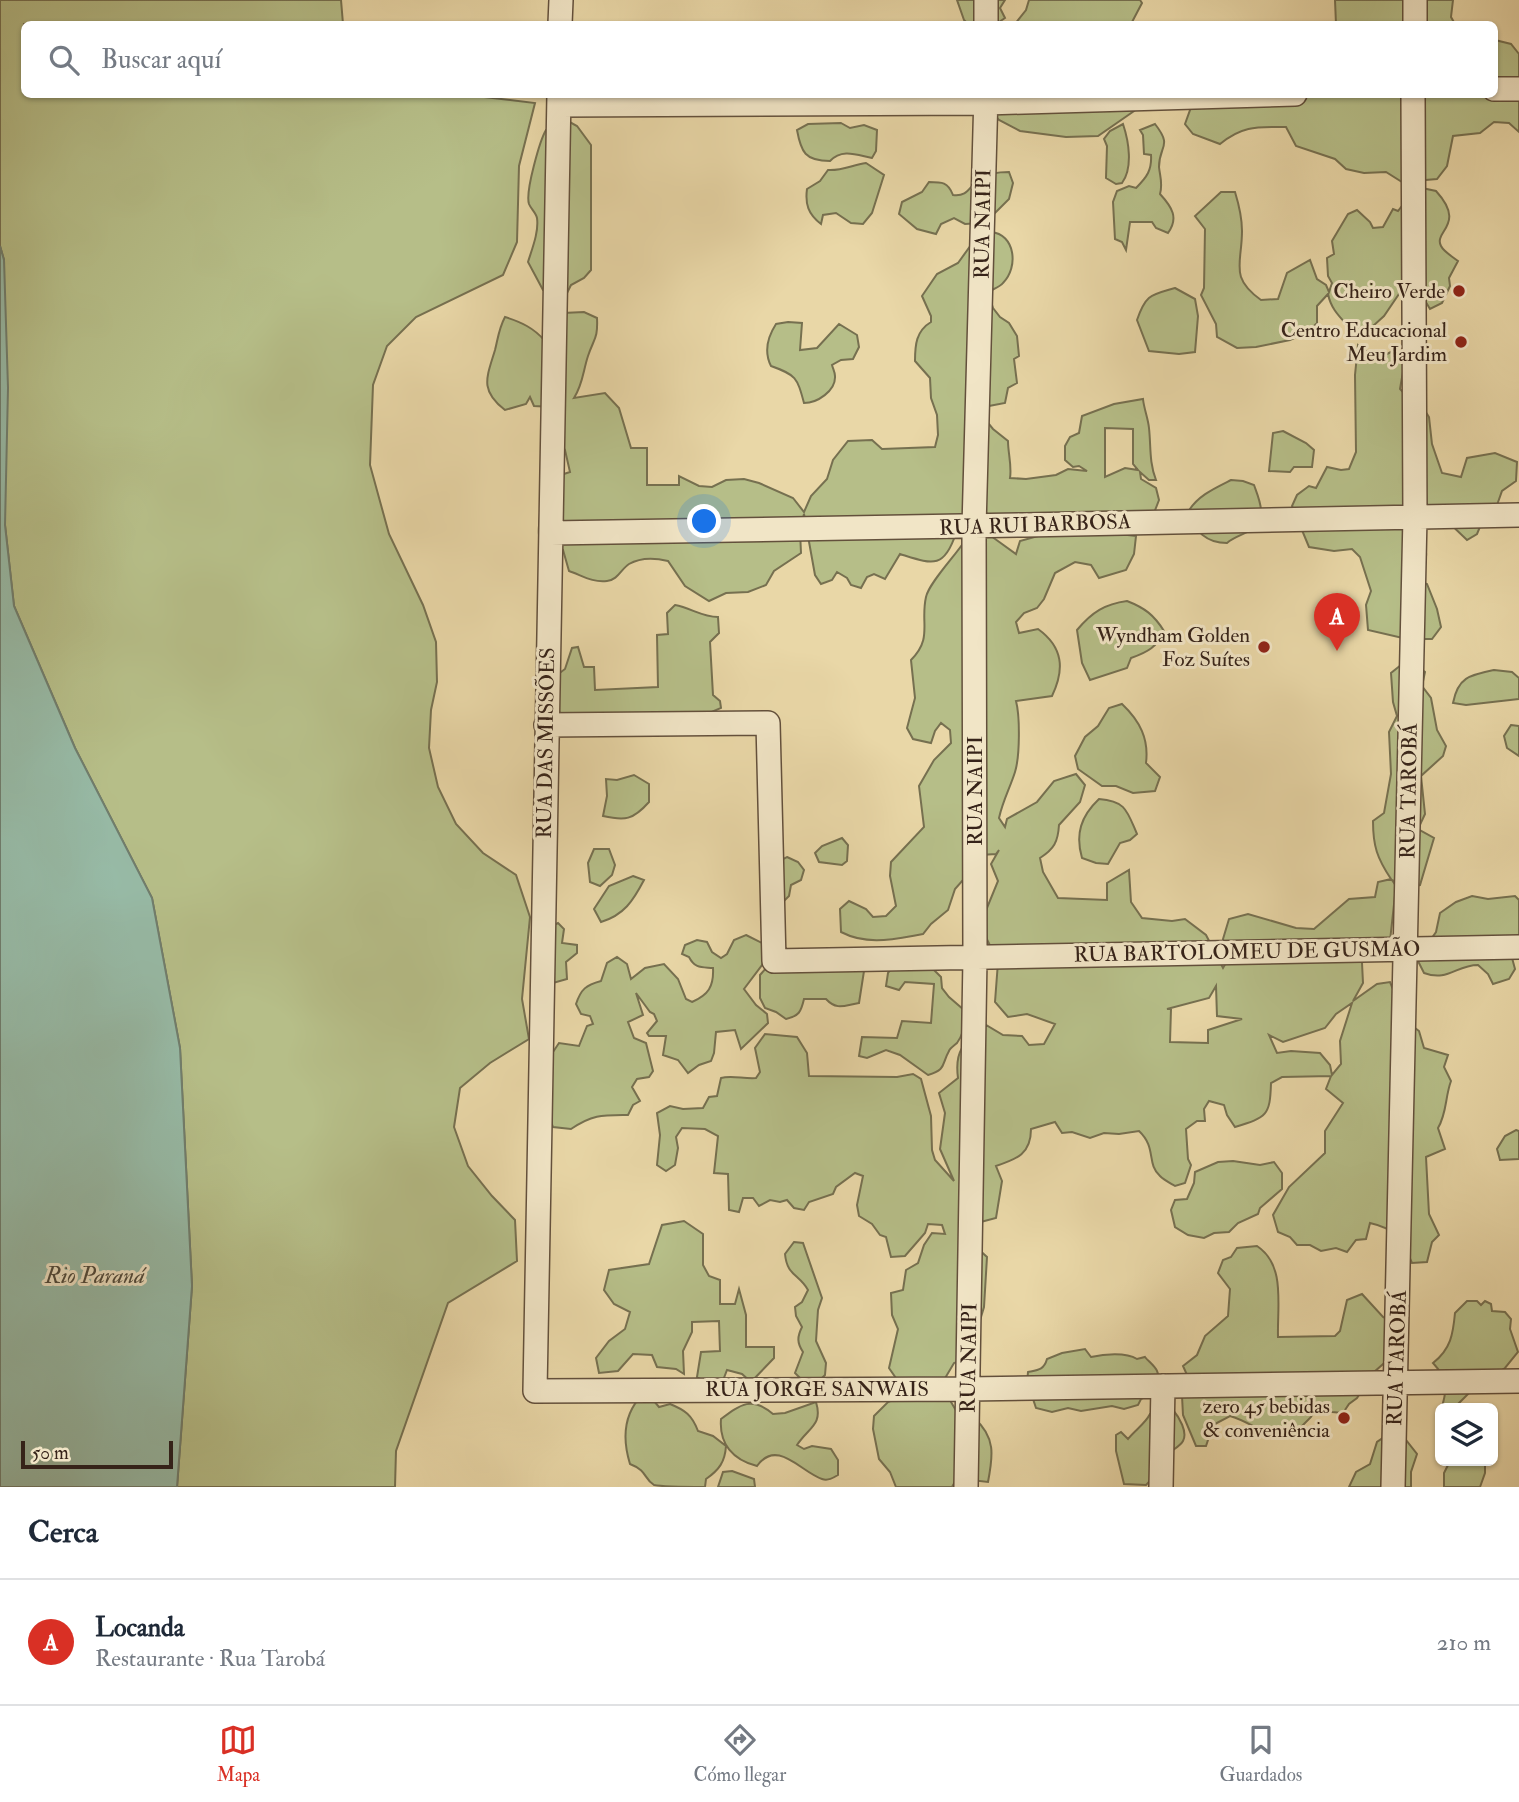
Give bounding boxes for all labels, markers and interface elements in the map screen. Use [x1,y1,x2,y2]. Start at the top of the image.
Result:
search box [21,21,1498,98]
icon: search [45,41,83,79]
text: Buscar aquí [101,44,221,76]
street label: RUA NAIPI [969,169,997,279]
place label: Cheiro Verde [1333,278,1445,305]
marker: Cheiro Verde [1451,283,1467,299]
place label: Centro Educacional Meu Jardim [1281,317,1448,368]
marker: Centro Educacional Meu Jardim [1453,334,1469,350]
your location [687,504,721,538]
street label: RUA RUI BARBOSA [938,508,1132,542]
pin: A [1314,593,1360,651]
place label: Wyndham Golden Foz Suítes [1095,622,1250,673]
marker: Wyndham Golden Foz Suítes [1256,639,1272,655]
street label: RUA DAS MISSÕES [531,647,561,839]
street label: RUA TAROBÁ [1394,723,1424,859]
street label: RUA NAIPI [962,736,989,846]
street label: RUA BARTOLOMEU DE GUSMÃO [1073,935,1421,969]
water label: Rio Paraná [44,1261,147,1290]
street label: RUA TAROBÁ [1381,1290,1413,1426]
street label: RUA NAIPI [955,1303,983,1413]
street label: RUA JORGE SANWAIS [705,1376,929,1403]
place label: zero 45 bebidas & conveniência [1203,1393,1330,1444]
map controls [1435,1403,1498,1466]
button: layers [1435,1403,1498,1466]
marker: zero 45 bebidas & conveniência [1336,1410,1352,1426]
scale bar [21,1438,173,1470]
text: 50 m [32,1441,69,1465]
text: Cerca [28,1514,98,1551]
text: Locanda [95,1612,184,1644]
text: A [44,1628,58,1657]
text: 210 m [1437,1628,1491,1657]
text: Restaurante · Rua Tarobá [95,1644,325,1673]
tab: Mapa [217,1721,260,1787]
tab: Cómo llegar [693,1721,786,1787]
tab: Guardados [1220,1721,1302,1787]

